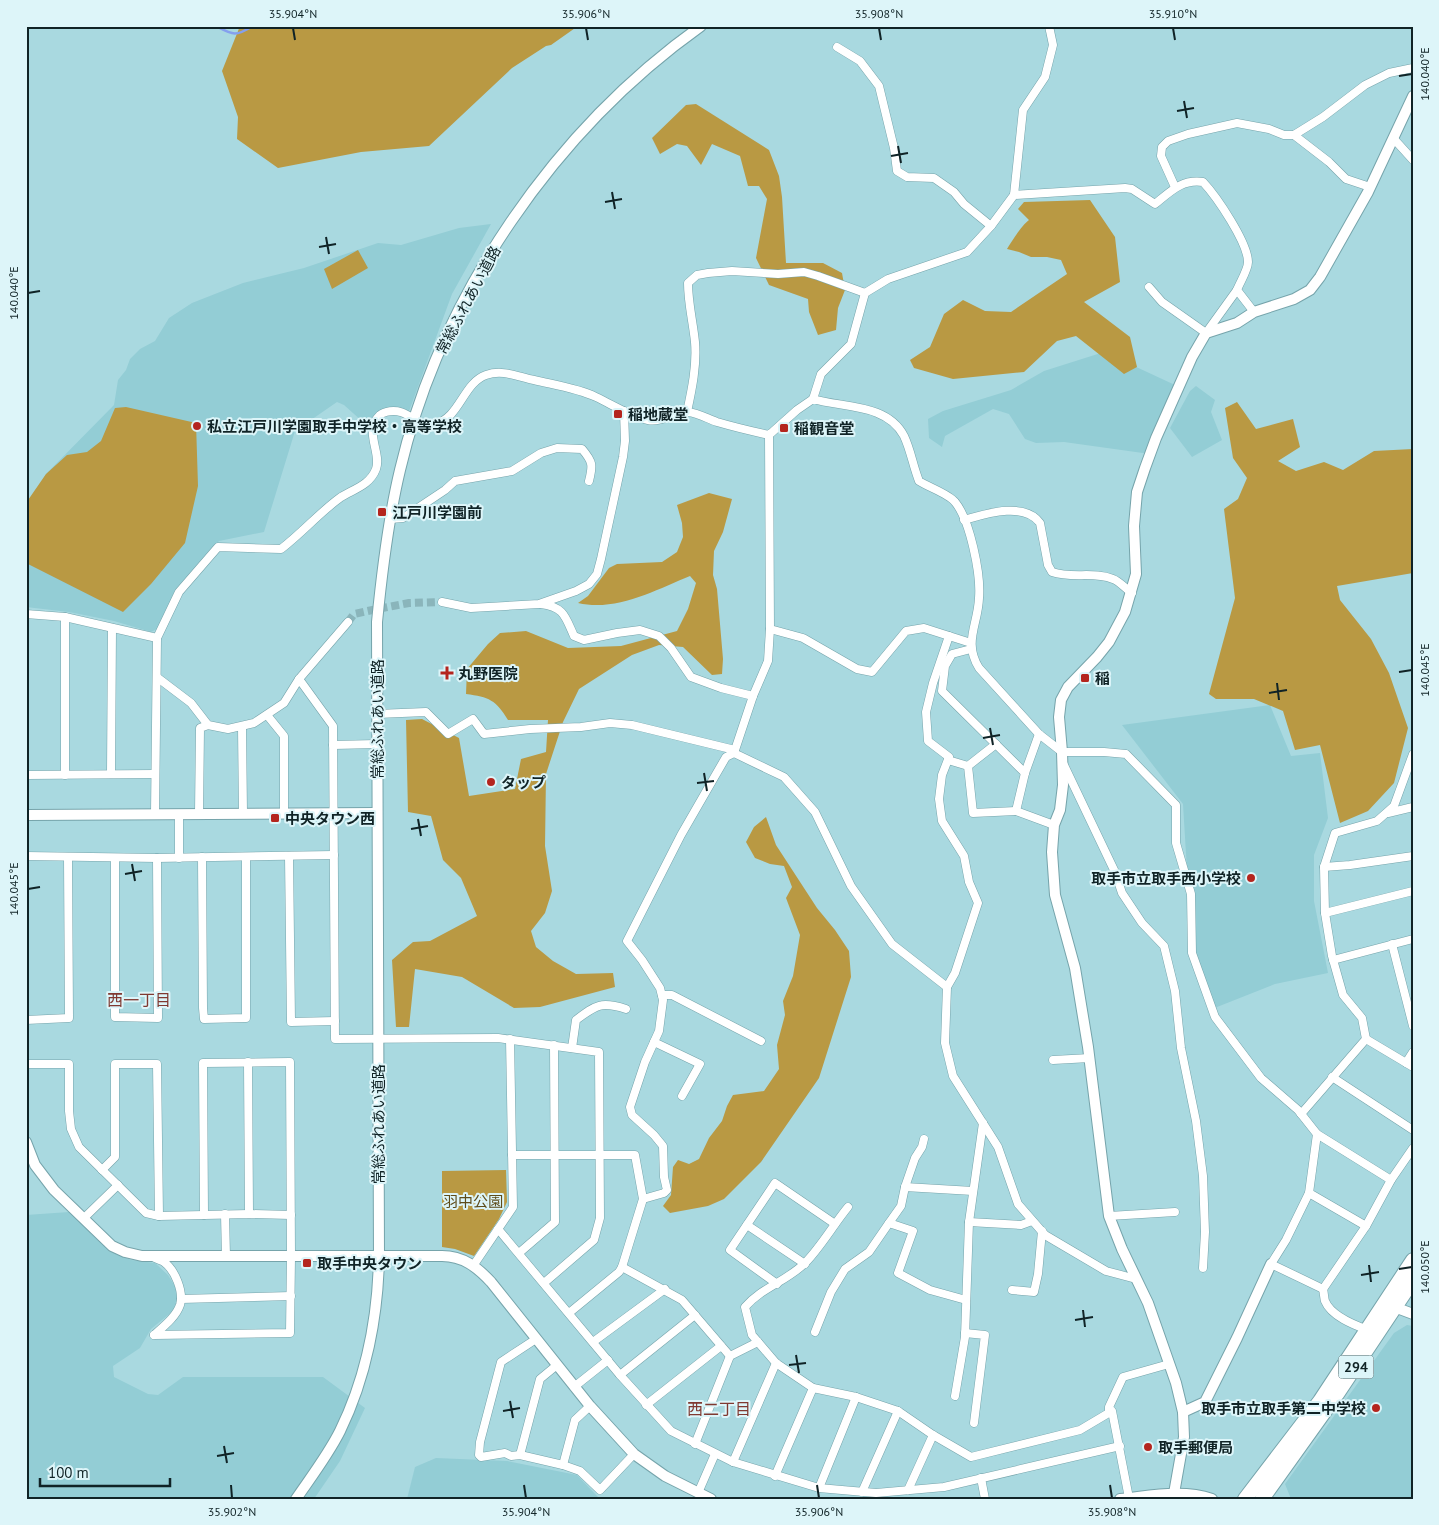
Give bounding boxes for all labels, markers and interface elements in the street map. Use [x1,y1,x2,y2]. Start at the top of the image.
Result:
text: 35.904°N [269,6,317,21]
text: 35.906°N [562,6,610,21]
text: 35.908°N [855,6,903,21]
text: 35.910°N [1149,6,1197,21]
text: 140.040°E [1417,47,1432,101]
street label: 常総ふれあい道路 [431,243,505,357]
text: 140.040°E [6,266,21,320]
place label: 稲地蔵堂 [628,405,688,424]
marker: 稲地蔵堂 [612,408,624,420]
place label: 私立江戸川学園取手中学校・高等学校 [207,417,462,436]
place label: 稲観音堂 [794,419,854,438]
marker: 私立江戸川学園取手中学校・高等学校 [191,420,203,432]
marker: 稲観音堂 [778,422,790,434]
place label: 江戸川学園前 [392,503,482,522]
marker: 江戸川学園前 [376,506,388,518]
text: 140.045°E [1417,643,1432,697]
street label: 常総ふれあい道路 [368,659,387,779]
place label: 丸野医院 [458,664,518,683]
marker: 丸野医院 [440,666,454,680]
place label: 稲 [1095,669,1110,688]
marker: 稲 [1079,672,1091,684]
place label: タップ [501,773,546,792]
marker: タップ [485,776,497,788]
place label: 中央タウン西 [285,809,375,828]
marker: 中央タウン西 [269,812,281,824]
text: 140.045°E [6,862,21,916]
place label: 取手市立取手西小学校 [1091,869,1241,888]
marker: 取手市立取手西小学校 [1245,872,1257,884]
district label: 西一丁目 [107,990,171,1010]
street label: 常総ふれあい道路 [369,1064,388,1184]
park label: 羽中公園 [443,1192,503,1211]
text: 140.050°E [1417,1240,1432,1294]
place label: 取手中央タウン [317,1254,422,1273]
marker: 取手中央タウン [301,1257,313,1269]
road number: 294 [1338,1355,1374,1378]
district label: 西二丁目 [687,1399,751,1419]
place label: 取手市立取手第二中学校 [1201,1399,1366,1418]
marker: 取手市立取手第二中学校 [1370,1402,1382,1414]
place label: 取手郵便局 [1158,1438,1233,1457]
marker: 取手郵便局 [1142,1441,1154,1453]
scale bar [40,1455,170,1487]
text: 100 m [48,1463,89,1482]
text: 35.902°N [208,1504,256,1519]
text: 35.904°N [502,1504,550,1519]
text: 35.906°N [795,1504,843,1519]
text: 35.908°N [1088,1504,1136,1519]

